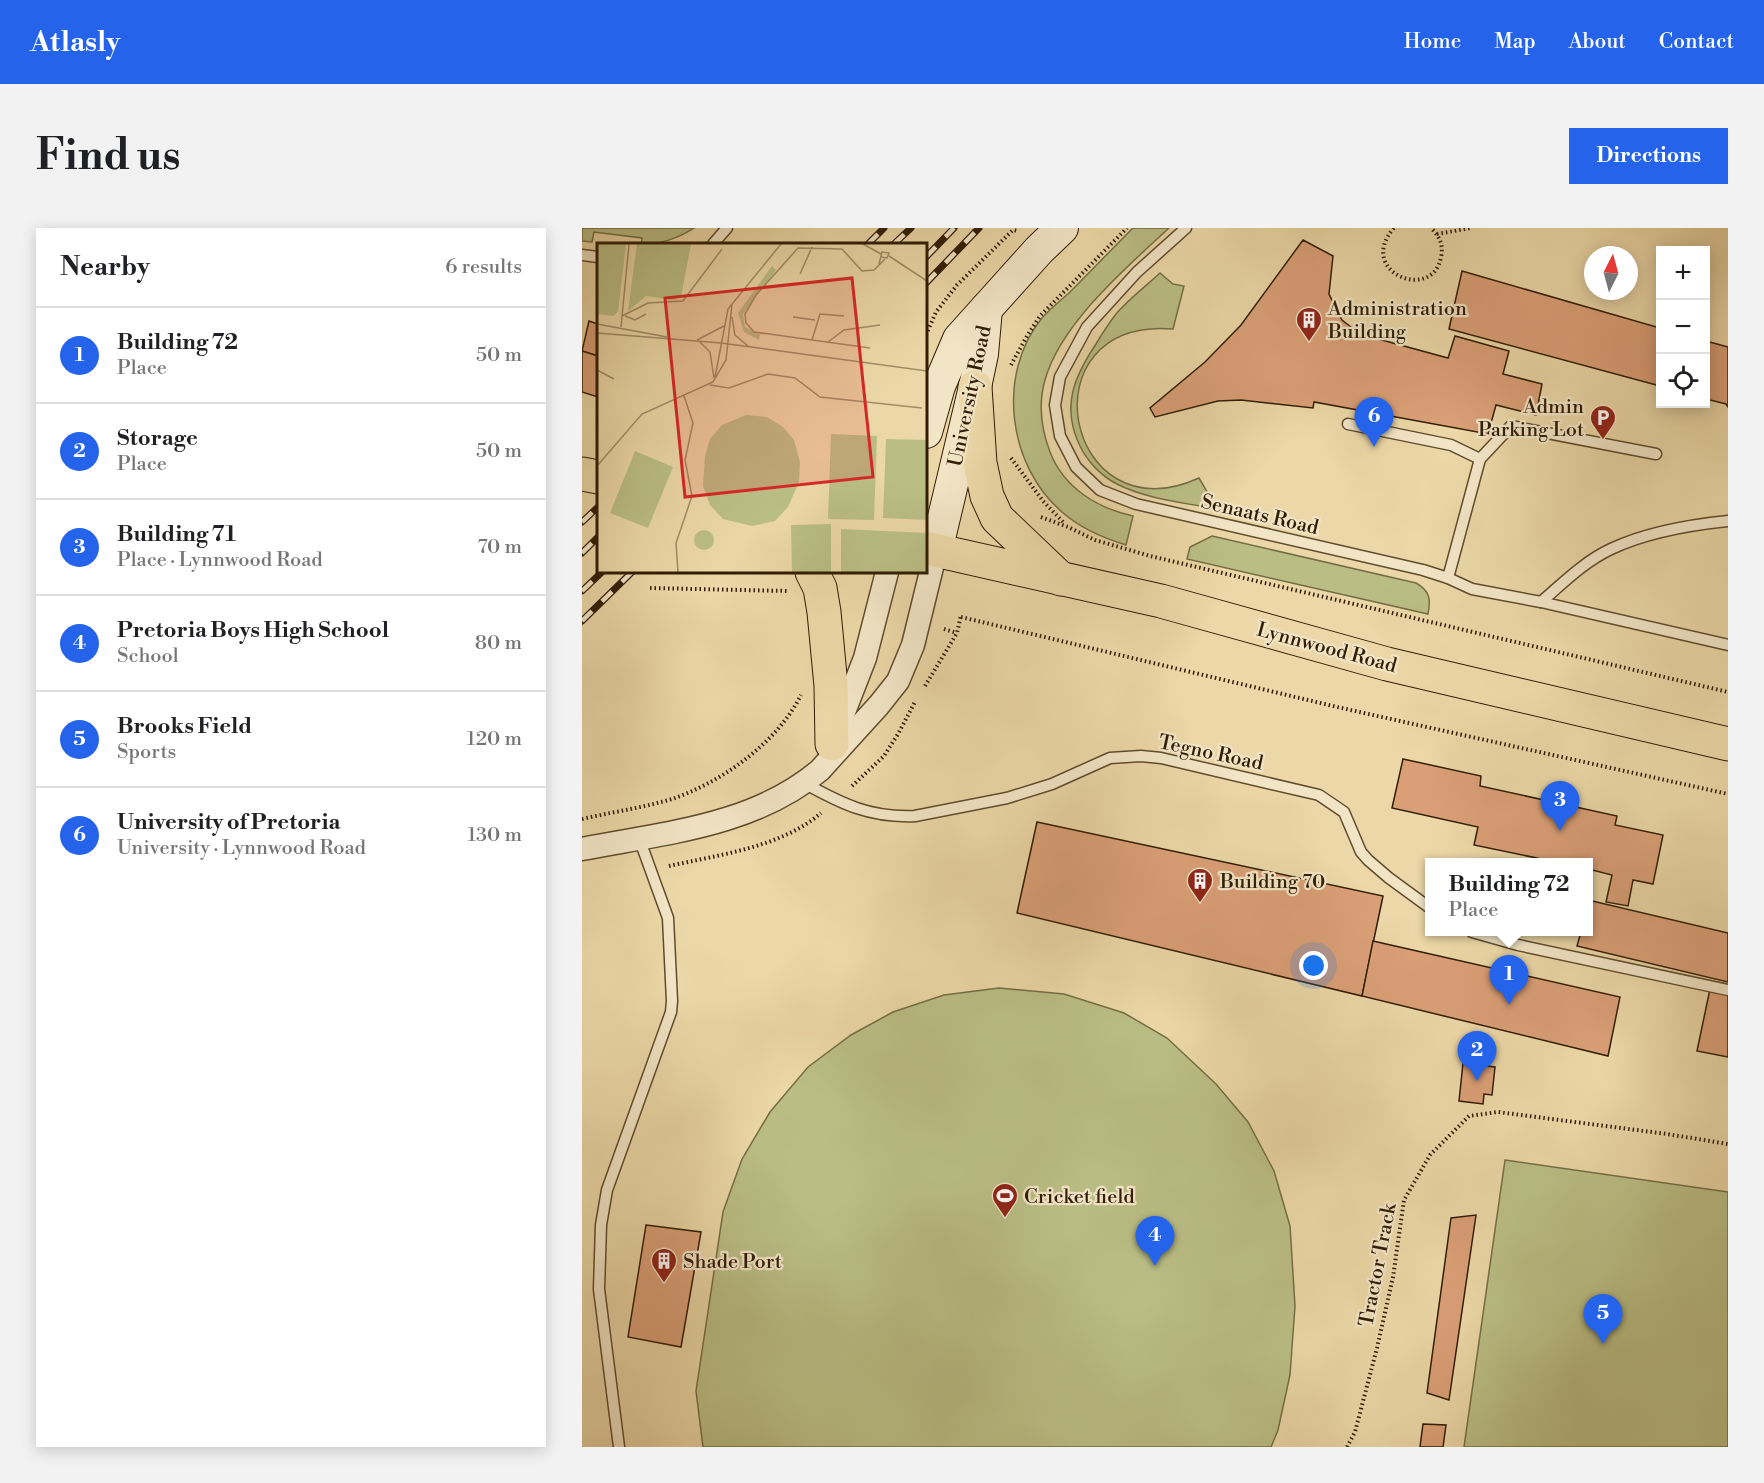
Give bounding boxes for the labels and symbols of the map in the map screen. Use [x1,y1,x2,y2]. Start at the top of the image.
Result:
inset map [597,243,927,573]
north arrow [1584,246,1638,300]
place label: Administration Building [1327,297,1467,345]
building icon: Administration Building [1294,305,1324,343]
street label: University Road [943,323,998,469]
place label: Admin Parking Lot [1478,395,1584,443]
pin: 6 [1354,398,1394,447]
parking icon: Admin Parking Lot [1588,403,1618,441]
street label: Senaats Road [1198,490,1322,541]
street label: Lynnwood Road [1254,618,1400,679]
street label: Tegno Road [1156,730,1266,777]
pin: 3 [1540,782,1580,831]
building icon: Building 70 [1185,866,1215,904]
place label: Building 70 [1219,870,1325,895]
your location [1299,951,1328,980]
pin: 1 [1490,956,1528,1005]
pin: 2 [1458,1032,1496,1081]
sports icon: Cricket field [990,1181,1020,1219]
place label: Cricket field [1024,1185,1135,1210]
street label: Tractor Track [1354,1200,1403,1329]
pin: 4 [1136,1216,1174,1266]
building icon: Shade Port [649,1246,679,1284]
place label: Shade Port [683,1250,782,1275]
pin: 5 [1584,1294,1622,1344]

